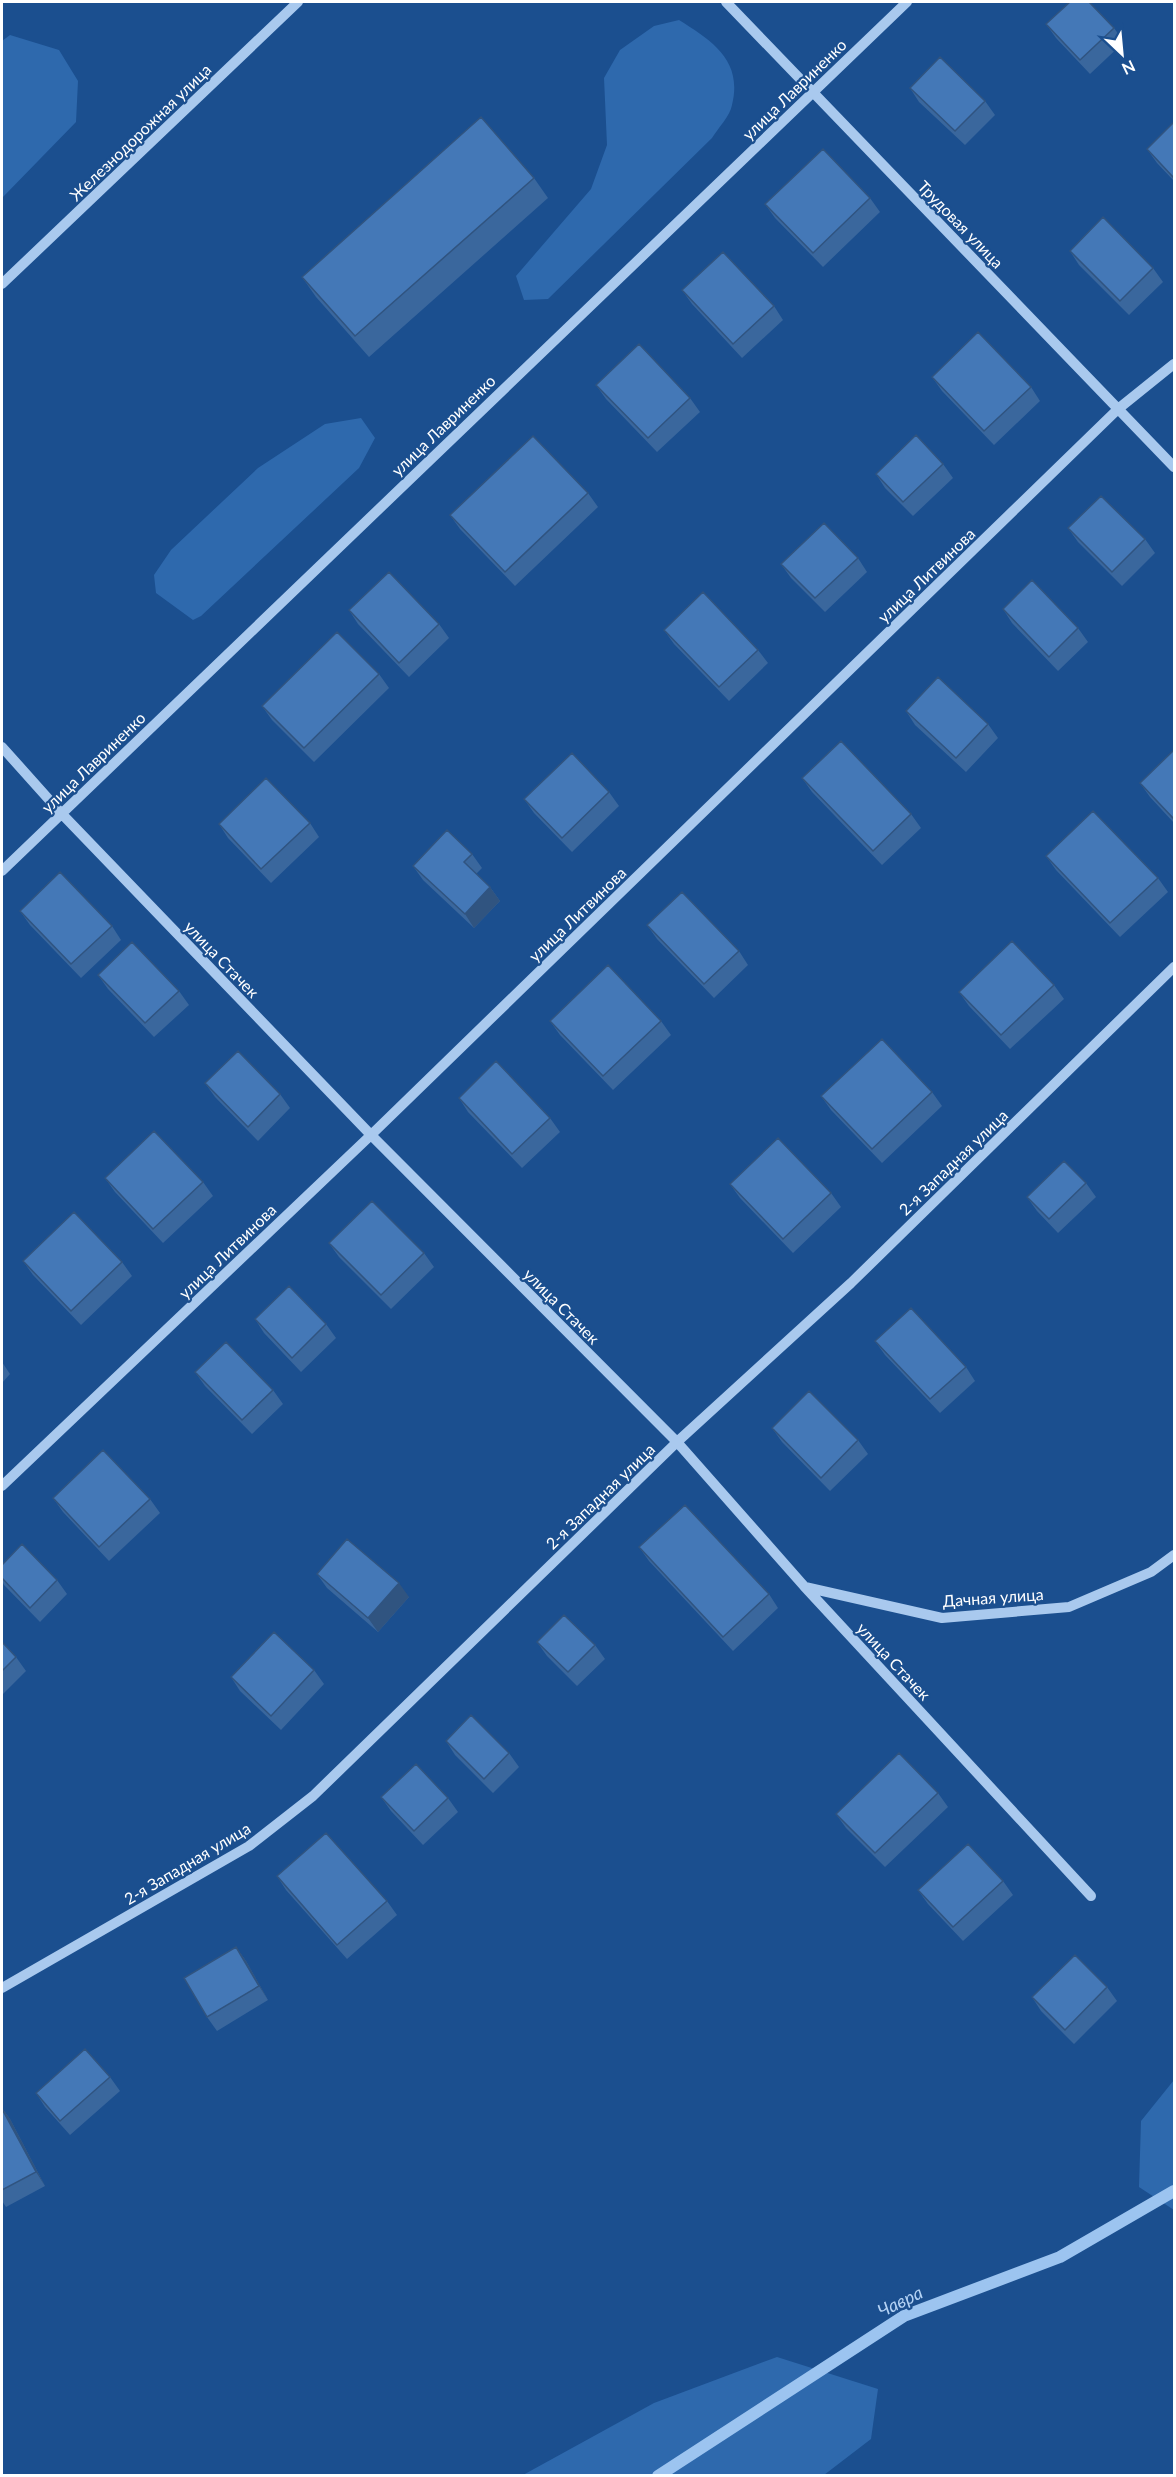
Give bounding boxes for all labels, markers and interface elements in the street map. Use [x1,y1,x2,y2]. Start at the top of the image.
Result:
north arrow [1092,24,1152,84]
street label: улица Лавриненко [738,35,850,143]
text: N [1119,57,1138,79]
street label: Железнодорожная улица [65,60,215,204]
street label: Трудовая улица [914,176,1008,272]
street label: улица Лавриненко [387,371,499,479]
street label: улица Литвинова [873,524,979,626]
street label: улица Лавриненко [37,708,149,816]
street label: улица Литвинова [524,863,630,965]
street label: улица Стачек [181,917,264,1002]
street label: 2-я Западная улица [895,1105,1011,1219]
street label: улица Литвинова [174,1200,280,1302]
street label: улица Стачек [520,1264,604,1348]
street label: 2-я Западная улица [542,1439,658,1553]
street label: Дачная улица [942,1584,1044,1610]
street label: улица Стачек [853,1618,935,1704]
street label: 2-я Западная улица [121,1818,253,1908]
water label: Чавра [874,2281,926,2321]

